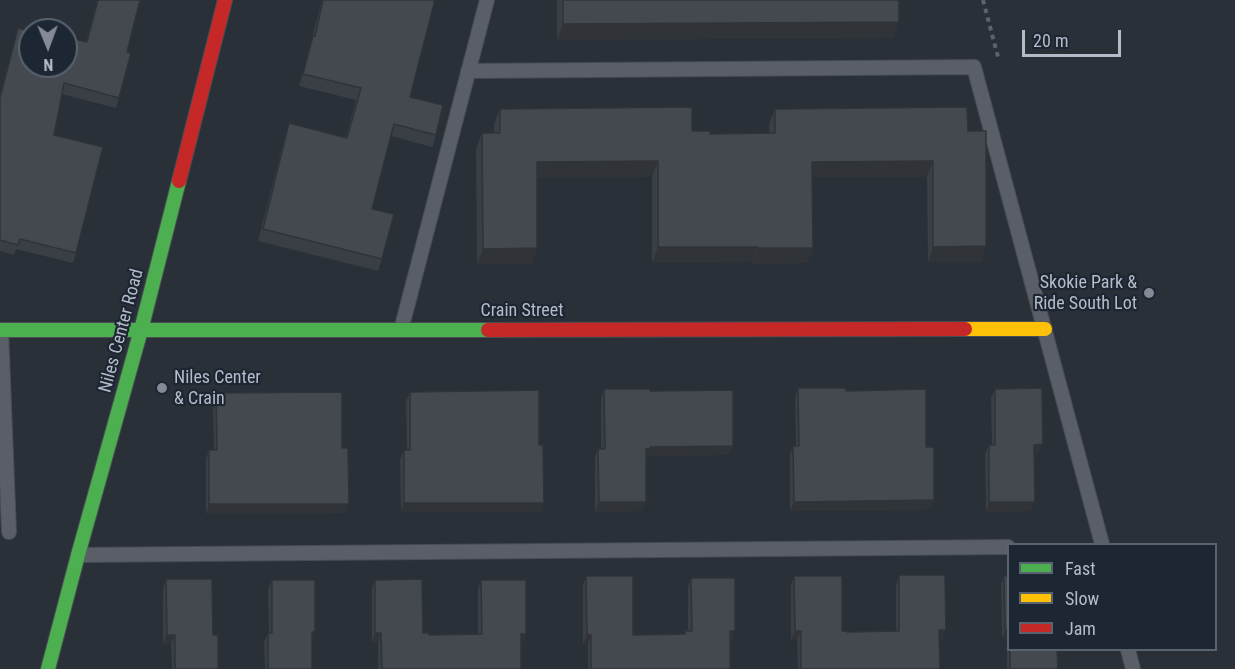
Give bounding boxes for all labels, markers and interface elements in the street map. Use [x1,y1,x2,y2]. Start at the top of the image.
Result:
north arrow [18,18,78,78]
scale bar [1025,18,1124,56]
text: 20 m [1033,30,1068,51]
text: N [43,55,53,74]
street label: Niles Center Road [95,267,149,395]
place label: Skokie Park & Ride South Lot [1034,272,1137,314]
marker: Skokie Park & Ride South Lot [1142,286,1156,300]
street label: Crain Street [480,300,564,322]
place label: Niles Center & Crain [174,367,261,410]
marker: Niles Center & Crain [155,381,169,395]
legend [1007,543,1217,651]
text: Fast [1065,558,1096,579]
text: Slow [1065,588,1099,609]
text: Jam [1065,618,1096,639]

